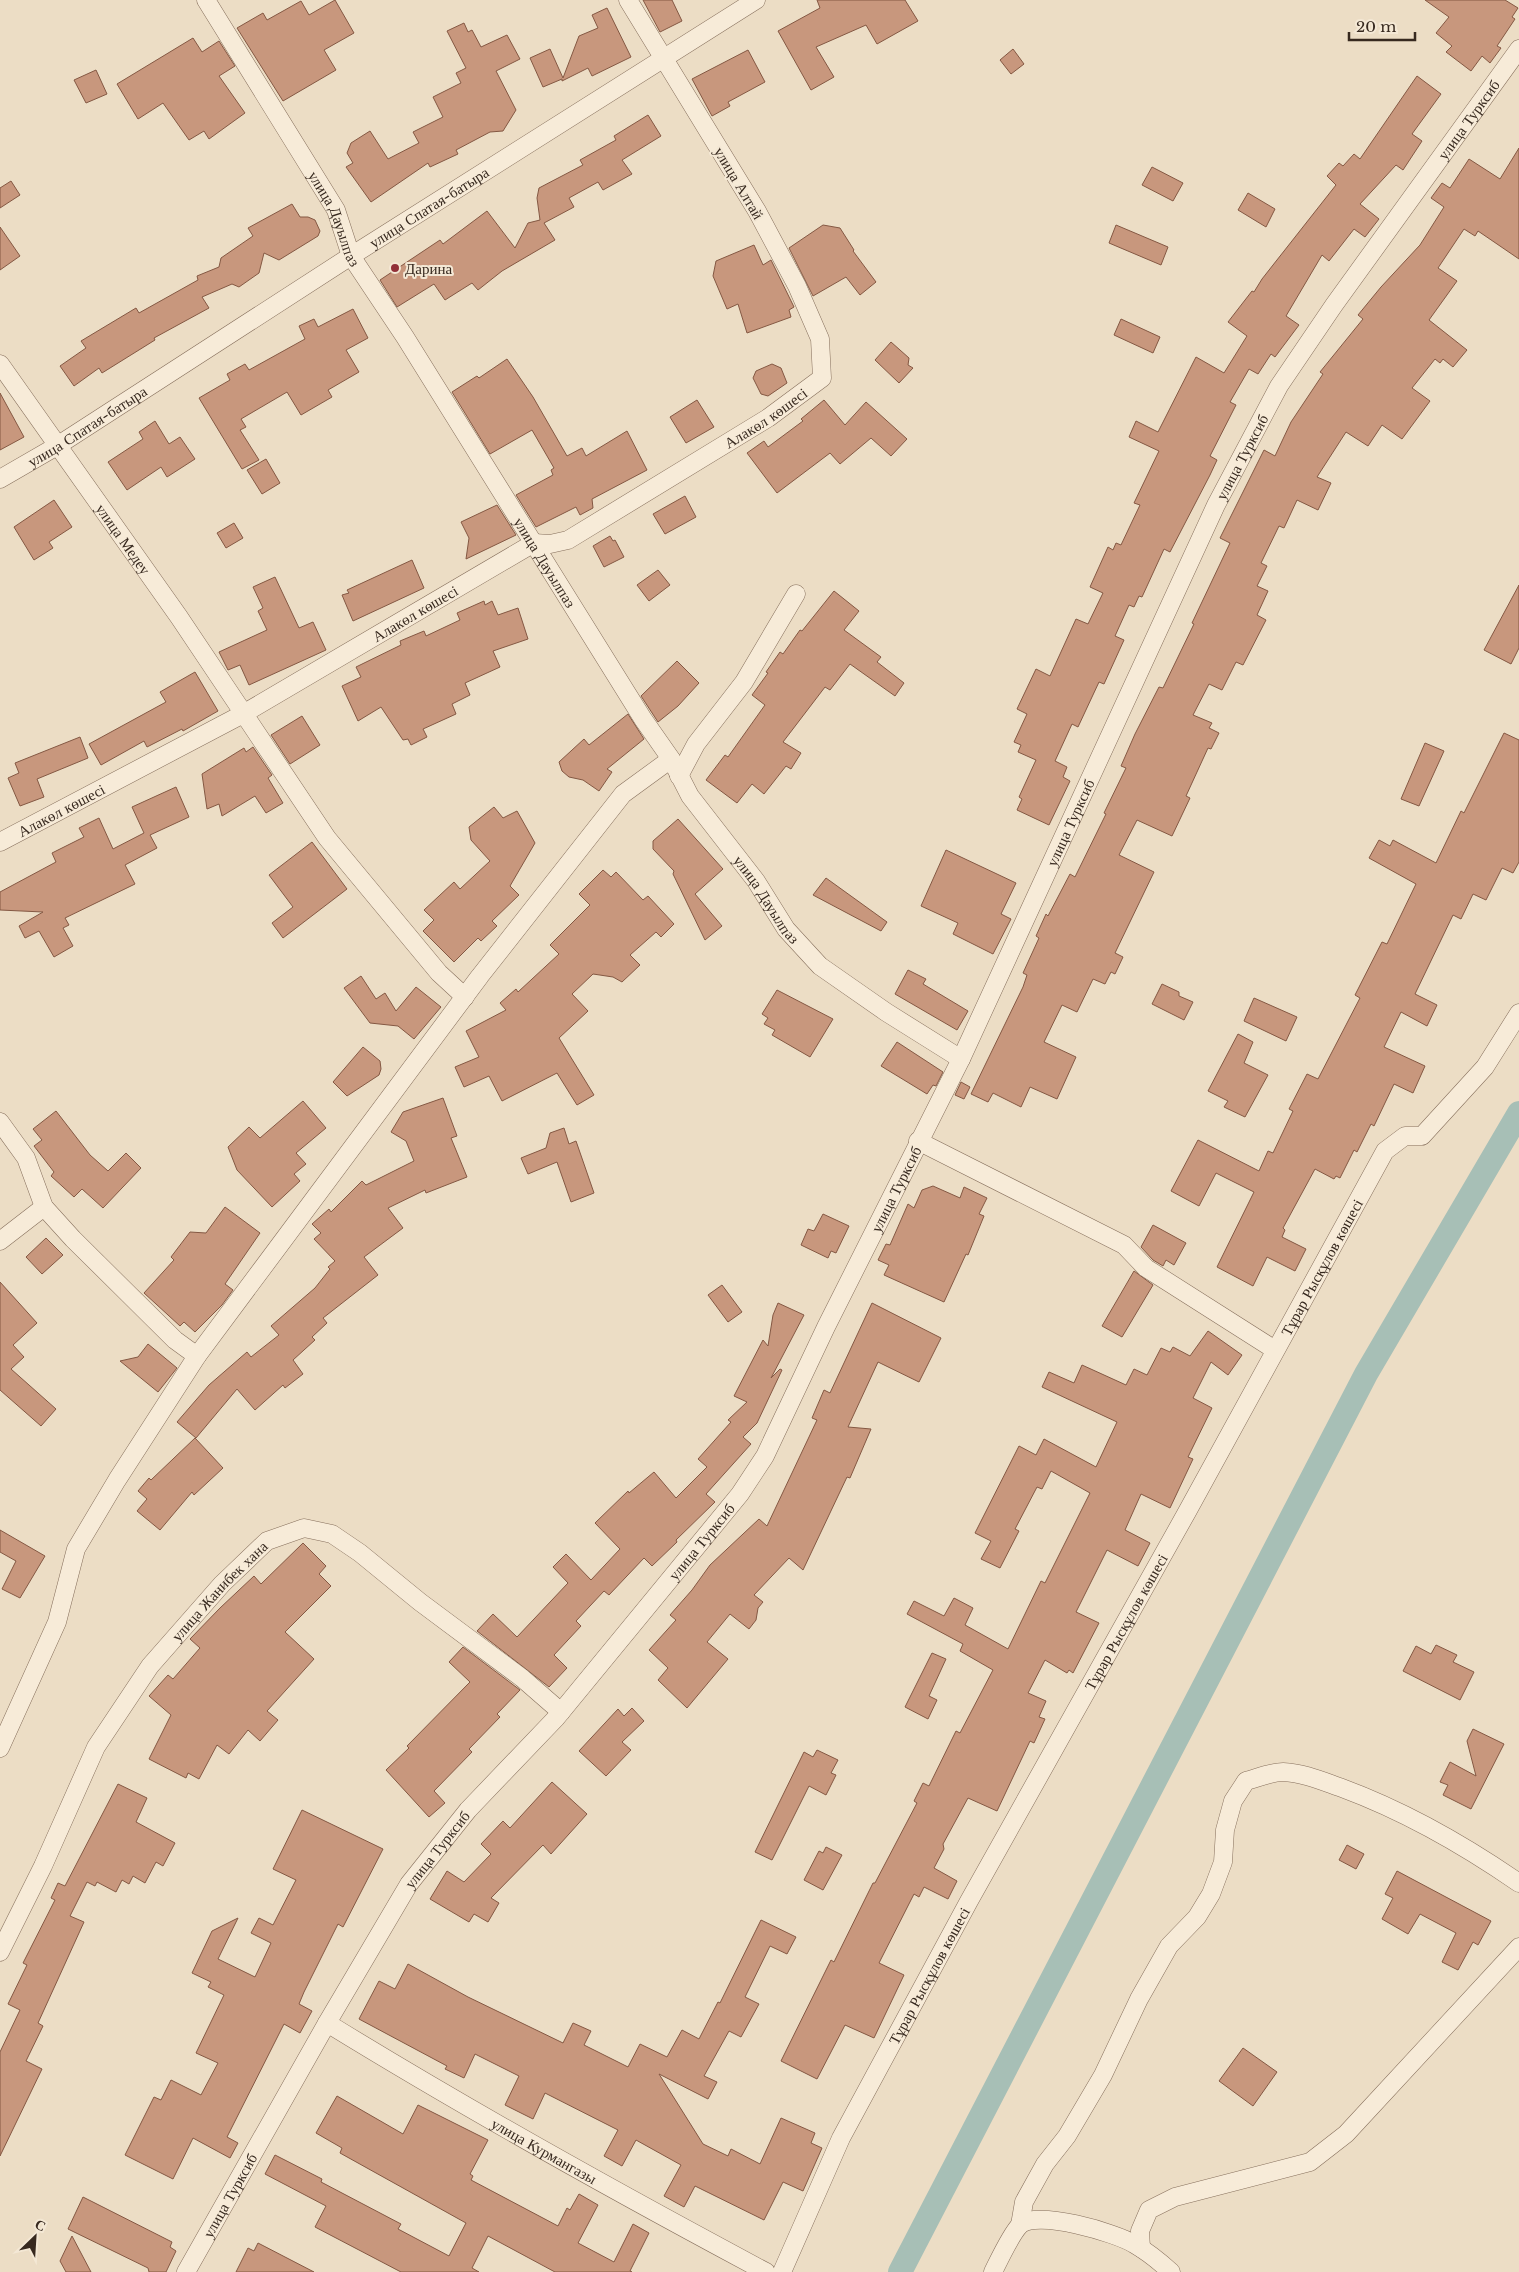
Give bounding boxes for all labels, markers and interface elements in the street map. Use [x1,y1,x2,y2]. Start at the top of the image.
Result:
scale bar [1349,10,1415,42]
text: 20 m [1356,17,1396,36]
street label: улица Турксиб [1433,75,1504,163]
street label: улица Алтай [710,143,768,223]
street label: улица Спатая-батыра [366,162,492,252]
street label: улица Дауылпаз [304,167,365,270]
place label: Дарина [405,259,452,278]
marker: Дарина [389,262,401,274]
street label: улица Спатая-батыра [24,381,151,471]
street label: Алакөл көшесі [720,383,811,452]
street label: улица Турксиб [1211,411,1272,503]
street label: улица Медеу [92,500,155,578]
street label: улица Дауылпаз [510,513,581,611]
street label: Алакөл көшесі [369,581,461,645]
street label: улица Турксиб [1042,775,1098,869]
street label: Алакөл көшесі [14,779,108,841]
street label: улица Дауылпаз [730,851,804,947]
street label: улица Турксиб [866,1142,925,1235]
street label: Тұрар Рысқұлов көшесі [1276,1195,1366,1339]
street label: улица Турксиб [664,1499,738,1584]
street label: улица Жанибек хана [167,1536,271,1645]
street label: Тұрар Рысқұлов көшесі [1080,1550,1171,1693]
street label: улица Турксиб [400,1806,474,1892]
street label: Тұрар Рысқұлов көшесі [884,1904,973,2047]
street label: улица Курмангазы [488,2113,600,2188]
street label: улица Турксиб [198,2149,261,2241]
north arrow [10,2212,60,2262]
text: С [32,2215,49,2236]

